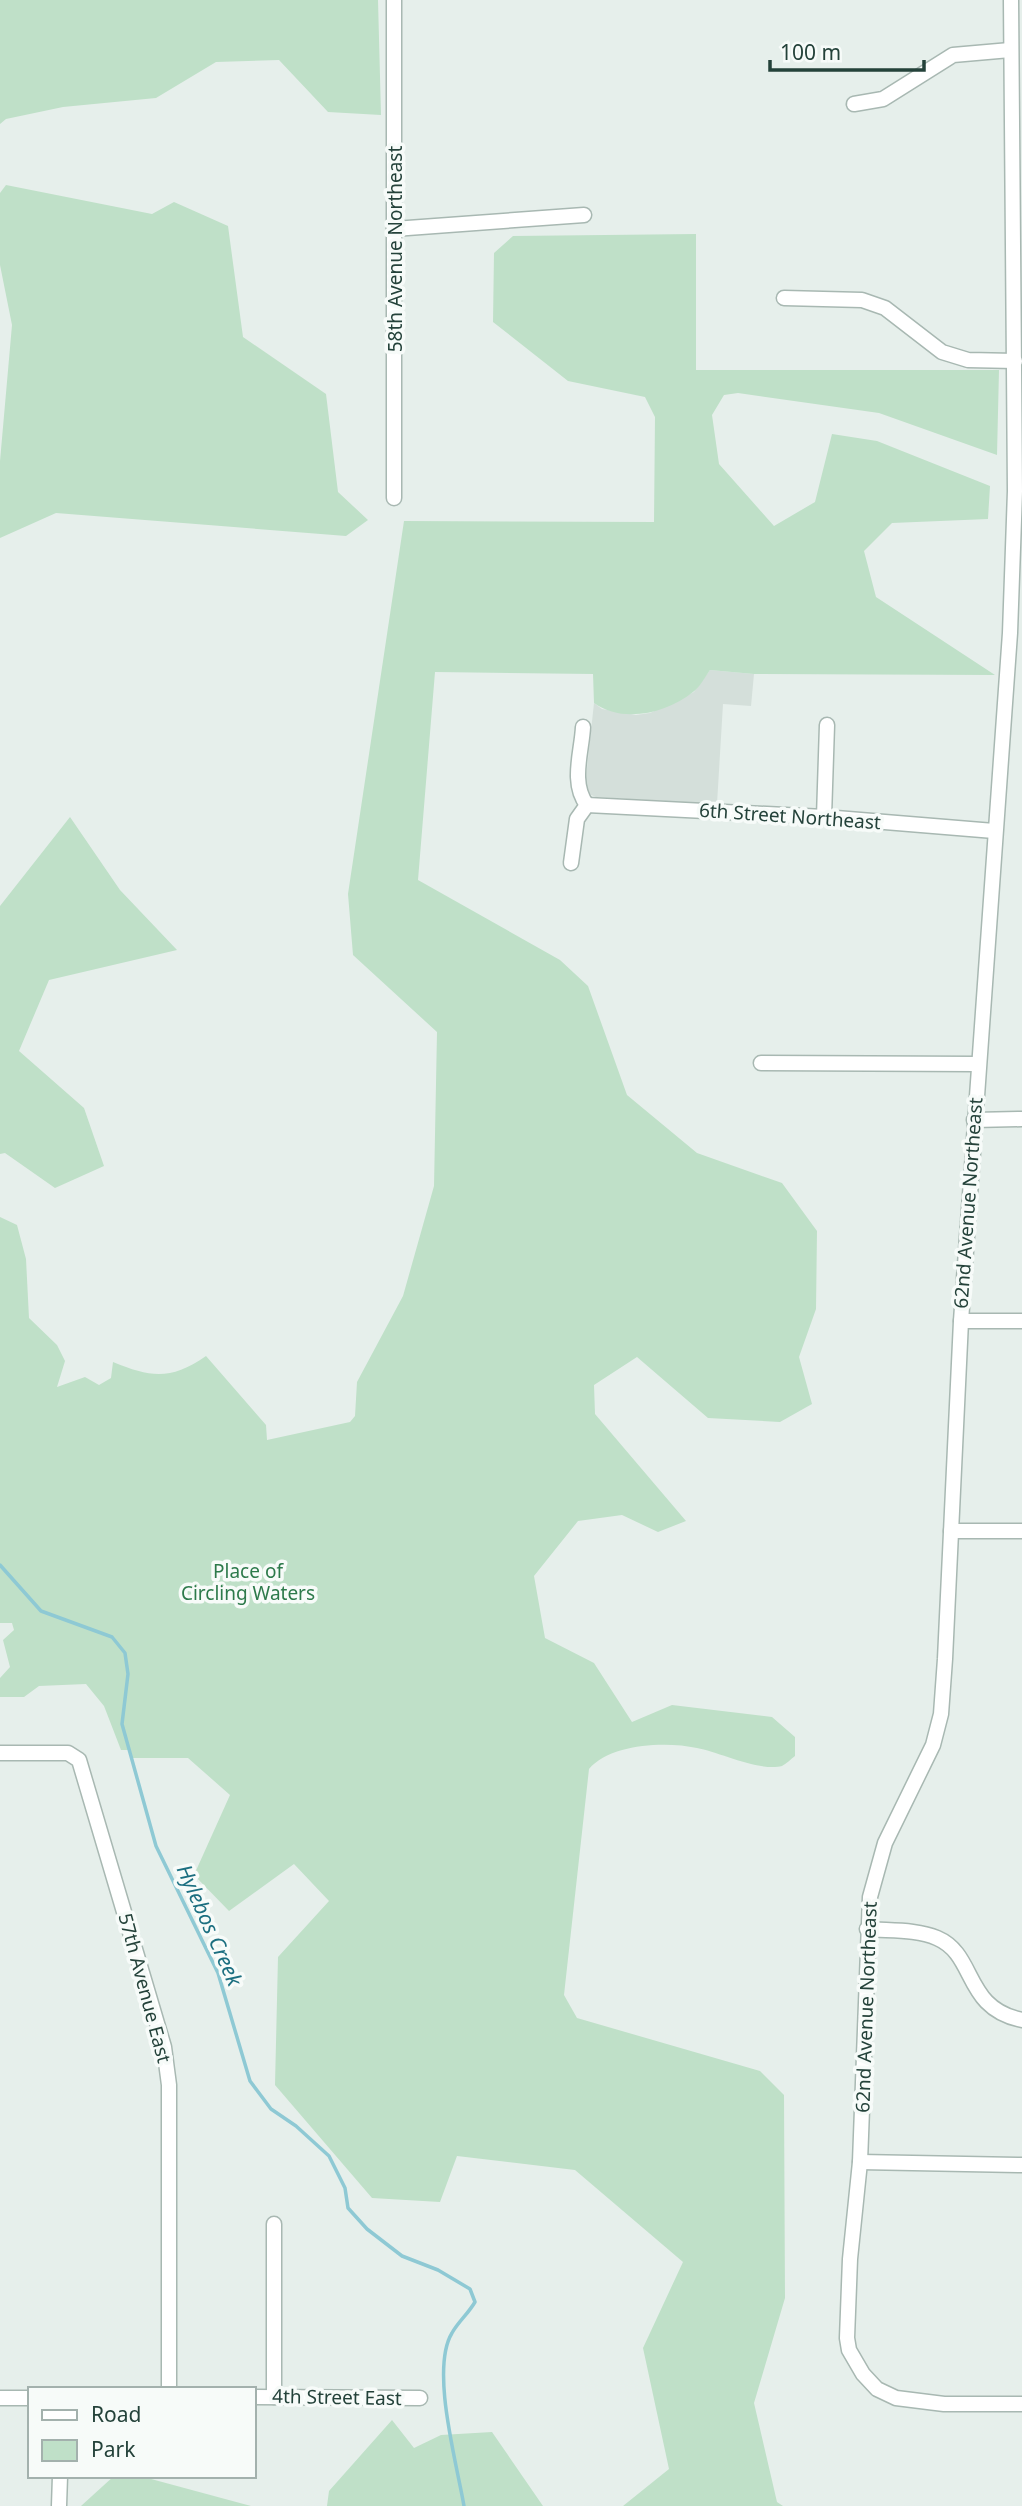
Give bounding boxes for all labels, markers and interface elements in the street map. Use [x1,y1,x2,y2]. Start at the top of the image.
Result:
scale bar [770,28,924,72]
text: 100 m [780,38,841,66]
street label: 58th Avenue Northeast [382,146,408,352]
street label: 6th Street Northeast [698,797,882,835]
street label: 62nd Avenue Northeast [948,1096,988,1309]
park label: Place of Circling Waters [181,1558,315,1606]
water label: Hylebos Creek [171,1860,250,1992]
street label: 62nd Avenue Northeast [849,1901,883,2113]
street label: 57th Avenue East [112,1910,178,2066]
street label: 4th Street East [272,2383,402,2411]
legend [28,2387,256,2478]
text: Road [91,2400,141,2428]
text: Park [91,2435,136,2463]

